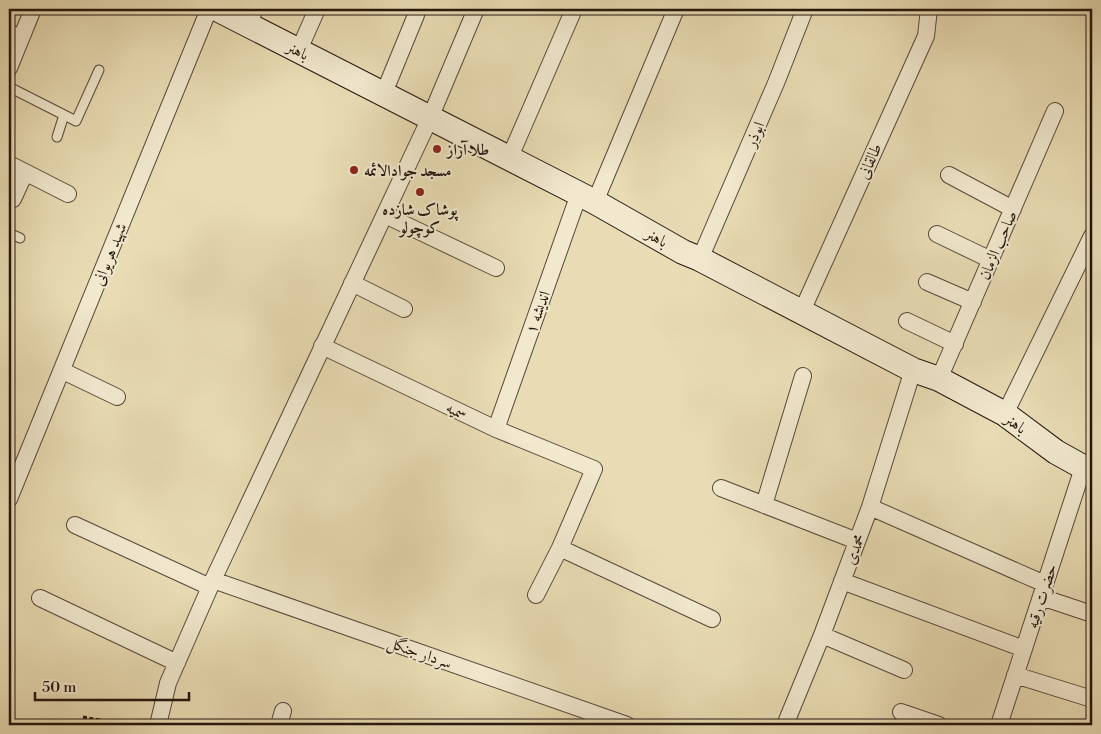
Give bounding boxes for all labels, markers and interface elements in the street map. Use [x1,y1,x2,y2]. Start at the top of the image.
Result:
street label: باهنر [281,36,312,65]
street label: ابوذر [740,119,769,152]
place label: طلا آراز [445,140,489,160]
street label: طالقانی [853,140,887,182]
marker: طلا آراز [431,143,443,155]
place label: مسجد جوادالائمه [364,161,451,181]
marker: مسجد جوادالائمه [348,164,360,176]
marker: پوشاک شازده کوچولو [414,186,426,198]
place label: پوشاک شازده کوچولو [382,200,459,238]
street label: صاحب الزمان [974,208,1021,283]
street label: شهید هریوانی [88,220,132,289]
street label: باهنر [640,223,671,252]
street label: اندیشه ۱ [521,288,555,336]
street label: سمیه [443,397,470,425]
street label: باهنر [999,408,1030,439]
street label: محمدی [840,531,870,568]
street label: حضرت رقیه [1022,562,1062,631]
street label: سردار جنگل [384,632,455,674]
scale bar [35,669,189,701]
text: 50 m [42,678,76,697]

